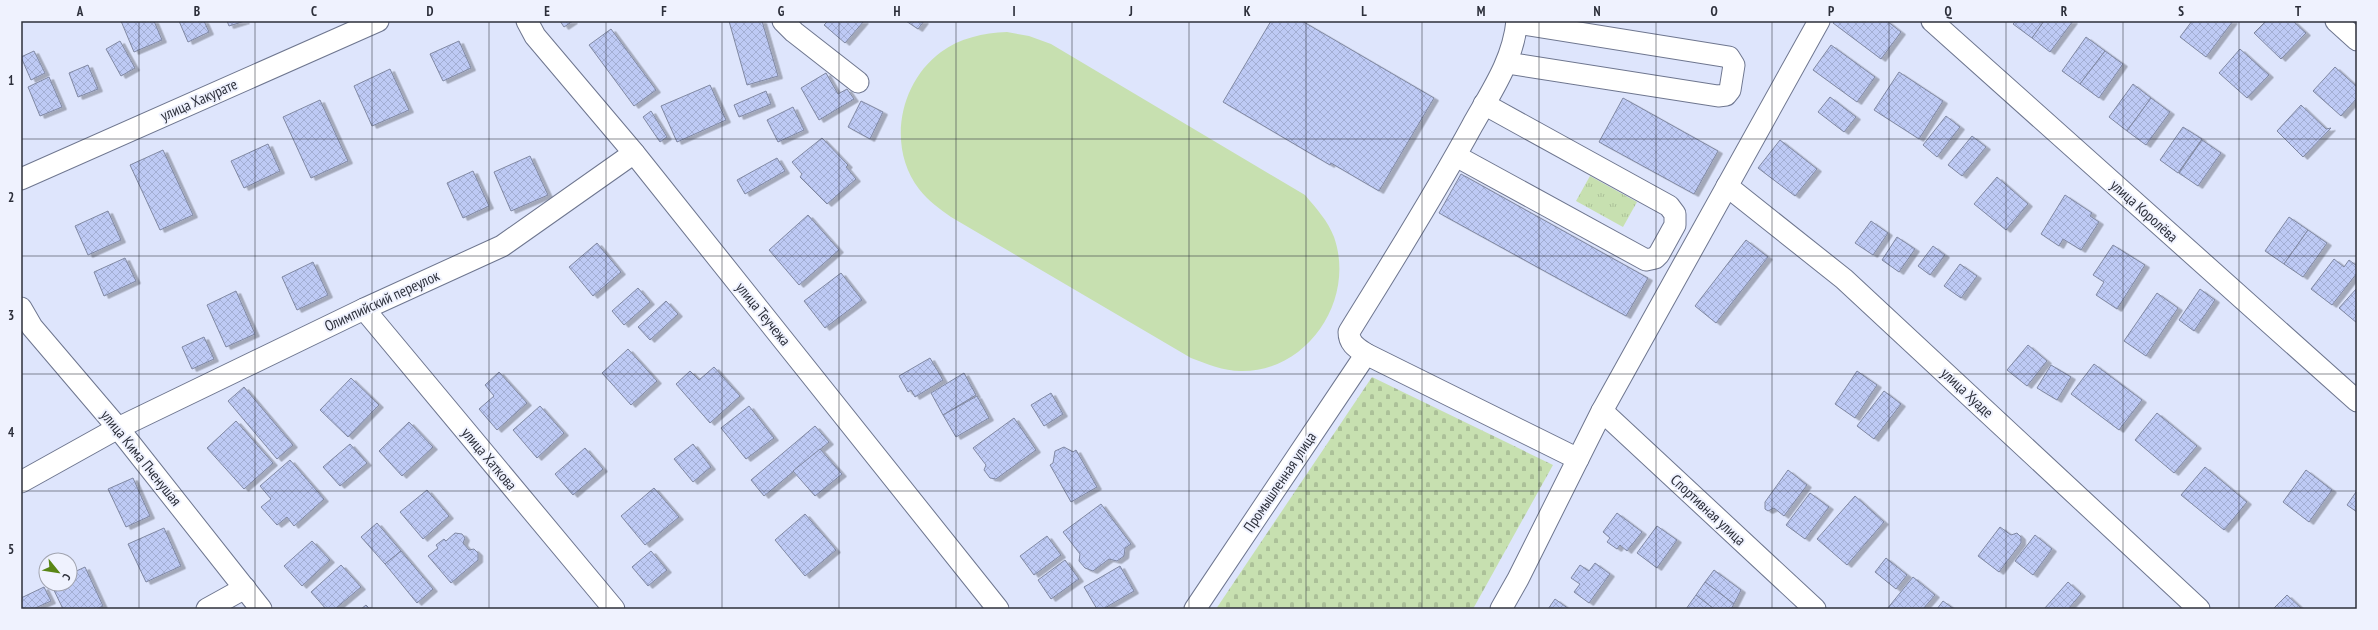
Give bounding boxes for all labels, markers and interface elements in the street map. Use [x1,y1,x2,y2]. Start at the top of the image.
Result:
text: A [76,3,84,20]
text: B [194,3,200,20]
text: C [311,3,317,20]
text: D [427,3,434,20]
text: E [544,3,550,20]
text: F [661,3,667,20]
text: G [778,3,785,20]
text: H [894,3,901,20]
text: I [1012,3,1016,20]
text: J [1128,3,1133,20]
text: K [1244,3,1251,20]
text: L [1361,3,1367,20]
text: M [1477,3,1486,20]
text: N [1593,3,1601,20]
text: O [1710,3,1718,20]
text: P [1828,3,1834,20]
text: Q [1944,3,1952,20]
text: R [2061,3,2068,20]
text: S [2178,3,2184,20]
text: T [2295,3,2302,20]
text: 1 [8,72,14,89]
street label: улица Хакурате [157,74,240,125]
street label: улица Королёва [2107,175,2182,246]
text: 2 [8,189,14,206]
street label: Олимпийский переулок [321,266,442,335]
street label: улица Теучежа [732,278,795,349]
text: 3 [8,307,14,324]
street label: улица Хуаде [1937,364,1998,422]
street label: улица Кима Пченушая [97,406,186,510]
street label: улица Хаткова [458,423,521,494]
text: 4 [8,424,15,441]
street label: Промышленная улица [1239,428,1320,535]
street label: Спортивная улица [1667,470,1750,549]
text: 5 [8,541,14,558]
north arrow [38,552,78,592]
text: С [59,571,74,583]

